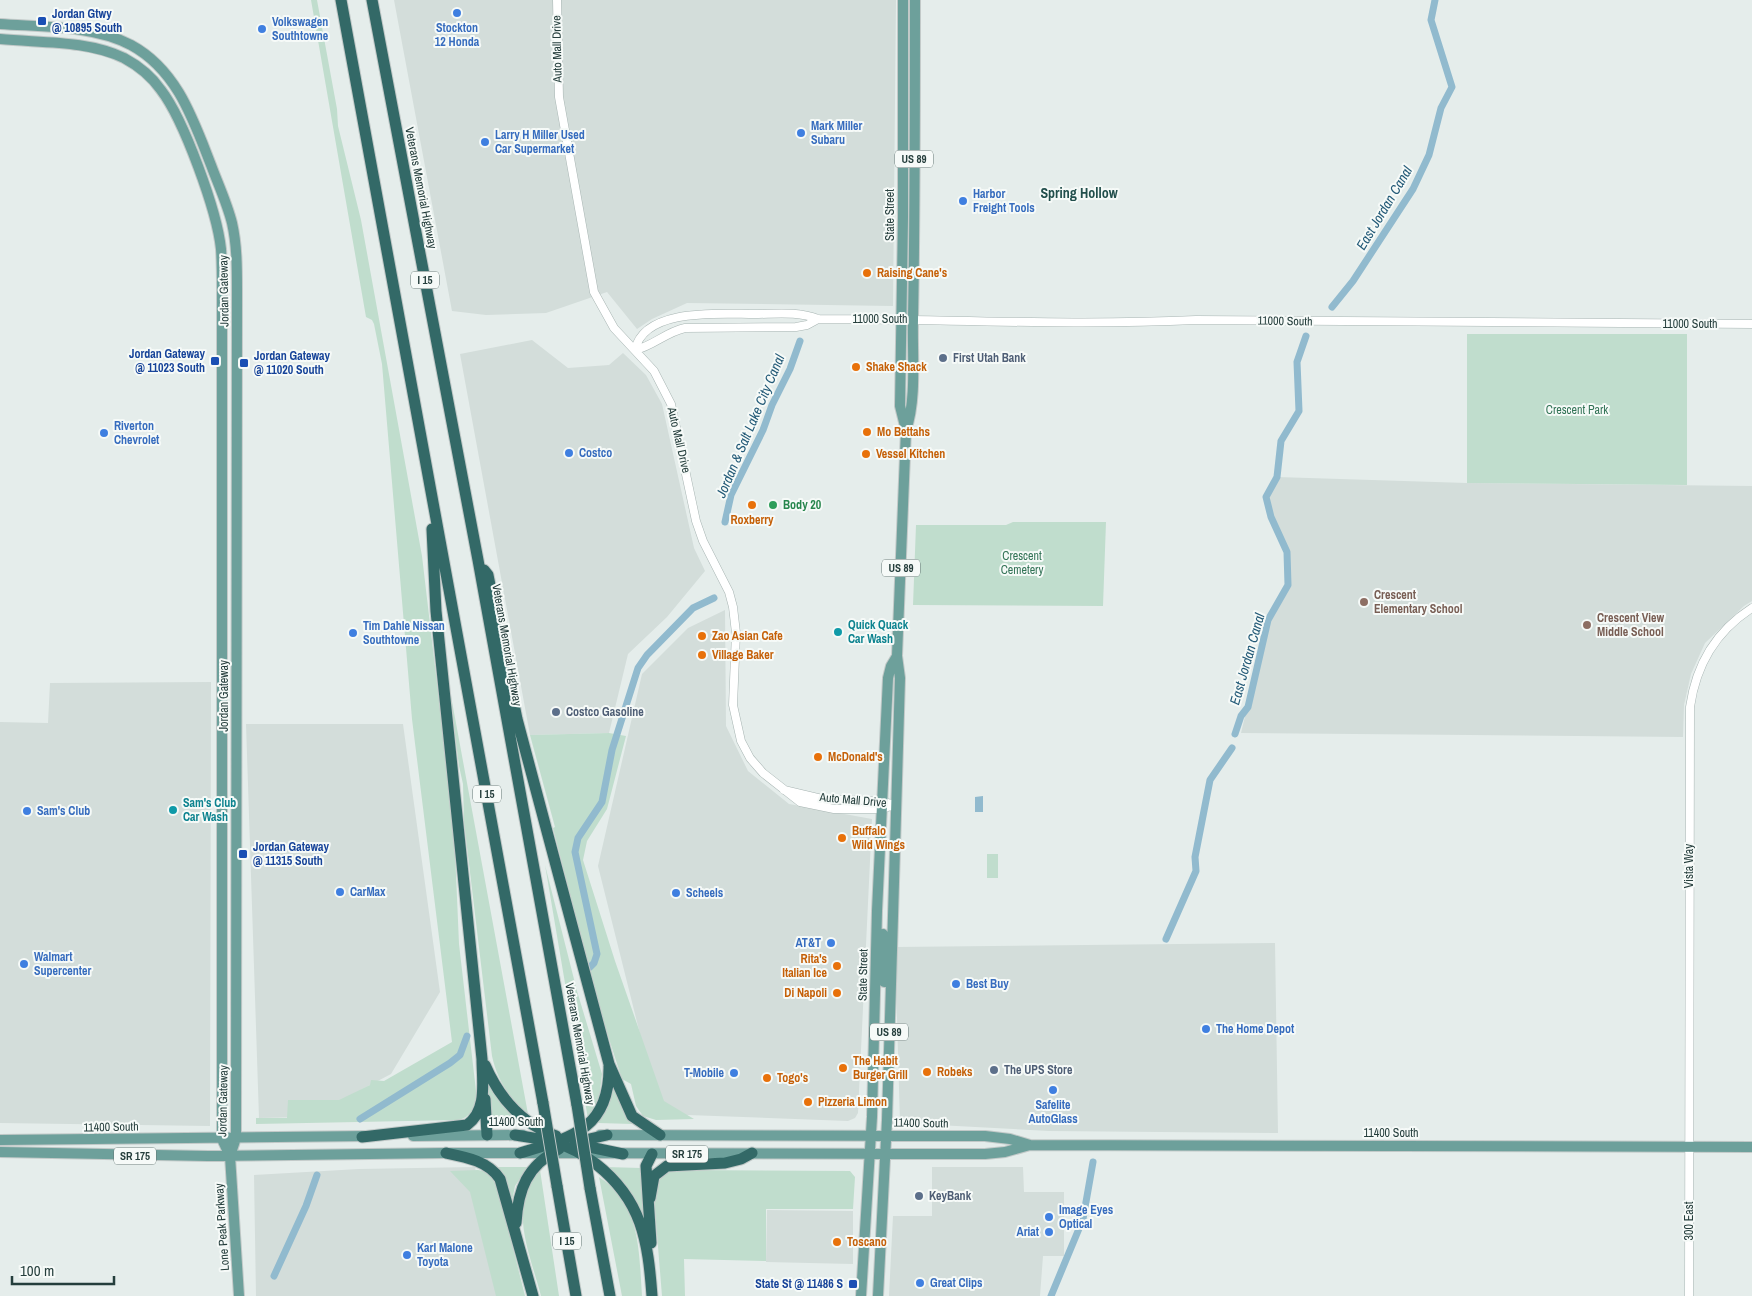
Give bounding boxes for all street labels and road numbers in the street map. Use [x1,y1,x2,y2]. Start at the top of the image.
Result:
street label: Auto Mall Drive [548,15,566,84]
street label: Veterans Memorial Highway [401,126,441,250]
road number: US 89 [895,150,933,168]
street label: State Street [882,189,898,241]
street label: Jordan Gateway [215,255,233,327]
road number: I 15 [411,272,439,288]
street label: 11000 South [852,311,908,327]
street label: 11000 South [1257,313,1313,329]
street label: 11000 South [1662,316,1718,332]
street label: Auto Mall Drive [663,404,694,475]
road number: US 89 [882,560,920,576]
street label: Veterans Memorial Highway [488,583,526,707]
street label: Jordan Gateway [216,660,232,732]
road number: I 15 [473,786,501,802]
street label: Auto Mall Drive [818,789,887,811]
street label: Vista Way [1681,844,1697,888]
street label: State Street [855,949,871,1001]
street label: Veterans Memorial Highway [561,982,599,1106]
road number: US 89 [870,1024,908,1040]
street label: Jordan Gateway [214,1065,232,1137]
street label: 11400 South [488,1114,544,1130]
street label: 11400 South [893,1115,949,1131]
street label: 11400 South [83,1119,139,1135]
street label: 11400 South [1363,1125,1419,1141]
road number: SR 175 [666,1146,708,1162]
road number: SR 175 [114,1148,156,1164]
street label: Lone Peak Parkway [211,1183,233,1271]
street label: 300 East [1681,1201,1697,1240]
road number: I 15 [553,1232,581,1250]

